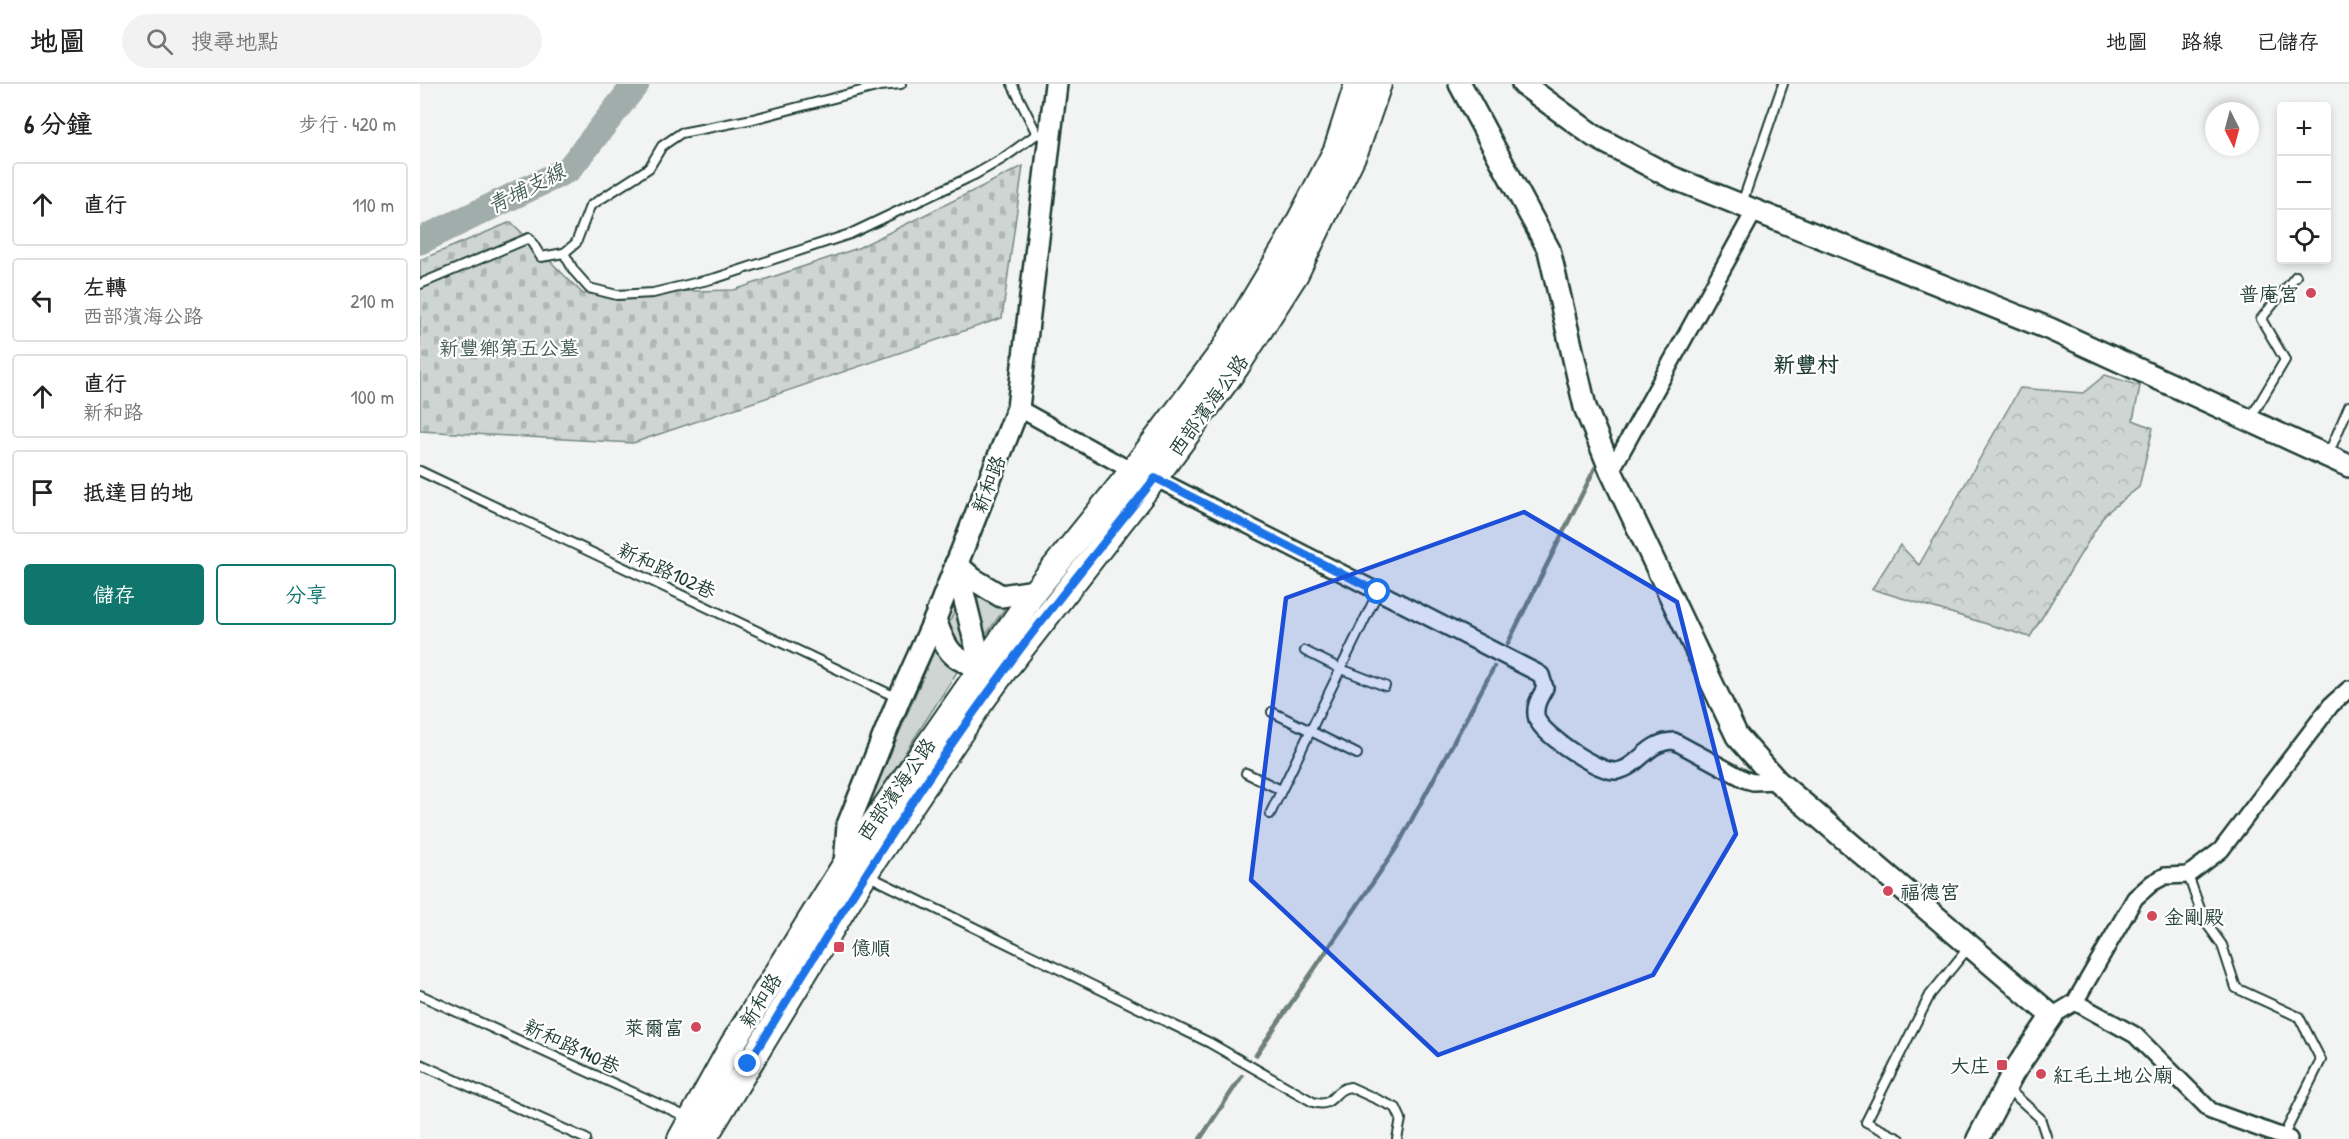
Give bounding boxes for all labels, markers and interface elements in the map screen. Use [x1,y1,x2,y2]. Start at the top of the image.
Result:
search box [122,14,542,68]
text: 地圖 [30,22,86,60]
icon: search [143,25,176,58]
text: 搜尋地點 [191,26,279,56]
text: 地圖 [2106,27,2148,56]
text: 路線 [2181,27,2223,56]
text: 已儲存 [2256,27,2319,56]
north arrow [2205,102,2259,156]
map controls [2277,102,2331,264]
button: + [2277,102,2331,156]
text: 6 分鐘 [24,106,92,141]
text: 步行 · 420 m [299,110,396,137]
water label: 青埔支線 [482,156,571,220]
button: − [2277,156,2331,210]
icon: ahead [26,188,59,221]
text: 直行 [83,189,127,219]
text: 110 m [352,191,394,218]
button: locate [2277,210,2331,264]
text: 左轉 [83,272,127,302]
place label: 普庵宫 [2239,280,2299,307]
icon: left [26,284,59,317]
marker: 普庵宫 [2304,286,2318,300]
text: 210 m [350,287,394,314]
text: 西部濱海公路 [83,302,203,329]
park label: 新豐鄉第五公墓 [439,334,579,361]
street label: 西部濱海公路 [1162,348,1255,461]
district label: 新豐村 [1773,349,1839,379]
text: 直行 [83,368,127,398]
icon: ahead [26,380,59,413]
text: 100 m [351,383,394,410]
text: 新和路 [83,398,143,425]
street label: 新和路 [965,450,1012,517]
icon: arrive [26,476,59,509]
text: 抵達目的地 [83,477,193,507]
street label: 新和路102巷 [613,535,721,605]
button: 儲存 [24,564,204,625]
button: 分享 [216,564,396,625]
route start [1364,578,1390,604]
street label: 西部濱海公路 [851,731,942,846]
place label: 福德宮 [1900,878,1960,905]
marker: 福德宮 [1881,884,1895,898]
place label: 金剛殿 [2164,903,2224,930]
marker: 金剛殿 [2145,909,2159,923]
place label: 億順 [851,934,891,961]
marker: 億順 [832,940,846,954]
street label: 新和路 [733,967,788,1033]
street label: 新和路140巷 [519,1012,626,1081]
place label: 萊爾富 [624,1014,684,1041]
marker: 萊爾富 [689,1020,703,1034]
route end [734,1050,760,1076]
place label: 大庄 [1950,1052,1990,1079]
marker: 大庄 [1995,1058,2009,1072]
place label: 紅毛土地公廟 [2053,1061,2173,1088]
marker: 紅毛土地公廟 [2034,1067,2048,1081]

